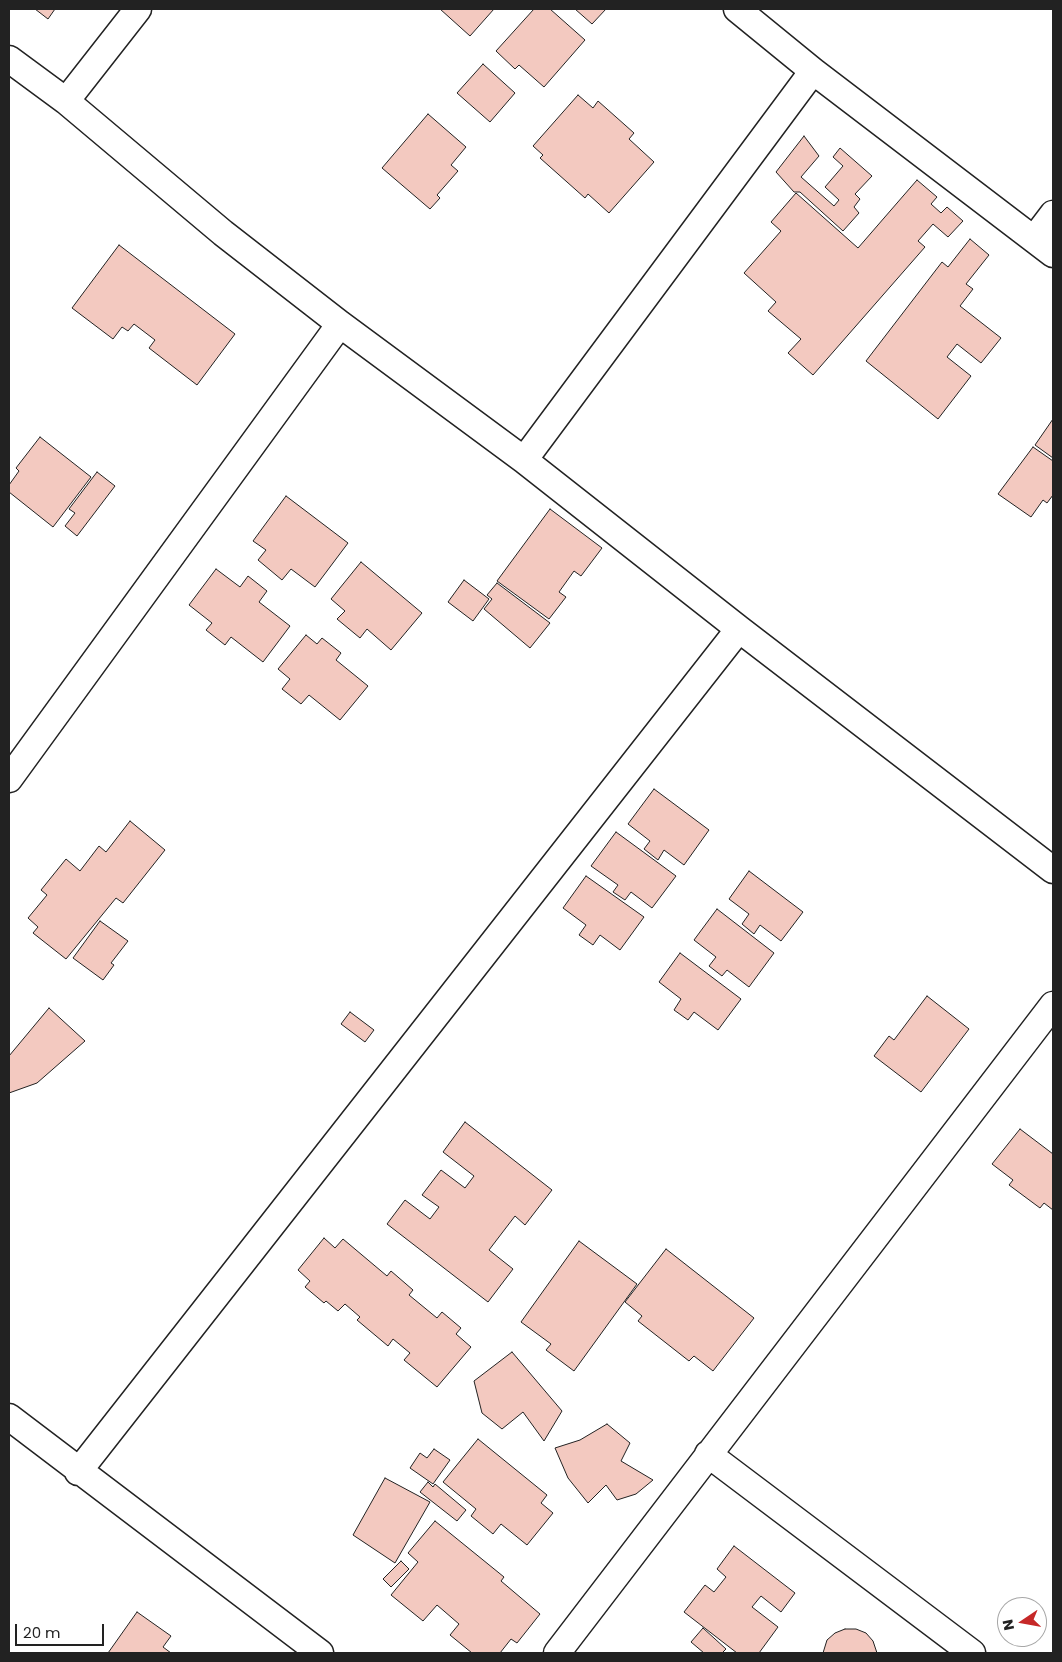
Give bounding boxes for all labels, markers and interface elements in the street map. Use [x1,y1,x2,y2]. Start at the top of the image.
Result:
north arrow [997,1597,1047,1647]
scale bar [18,1614,106,1646]
text: N [997,1618,1019,1632]
text: 20 m [23,1622,61,1643]

